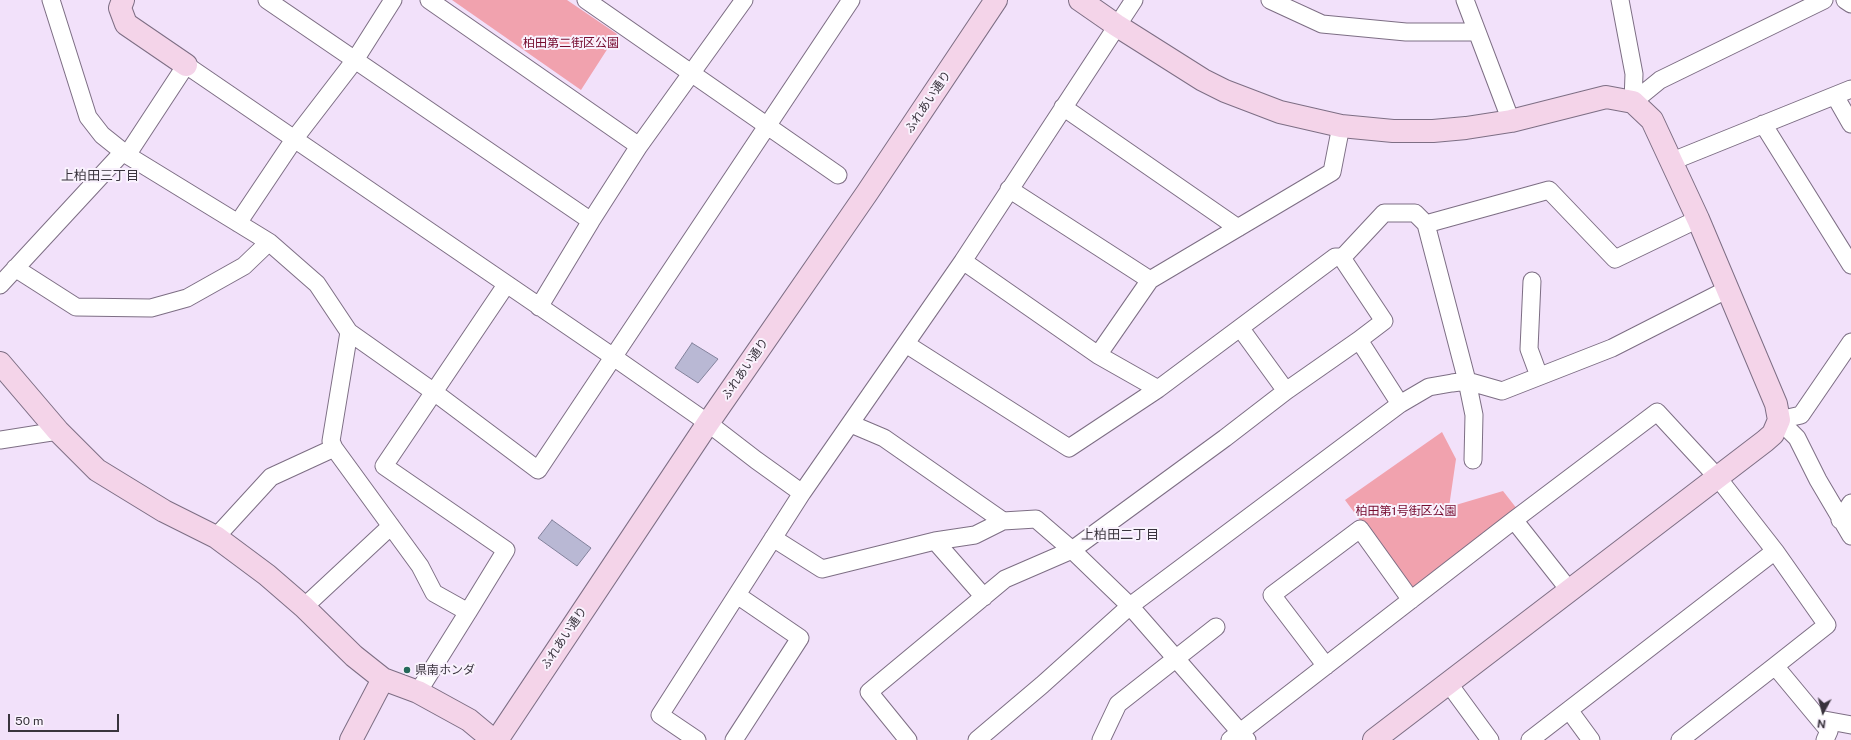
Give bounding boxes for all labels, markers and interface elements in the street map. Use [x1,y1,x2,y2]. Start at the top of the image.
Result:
park label: 柏田第二街区公園 [523,36,619,50]
street label: ふれあい通り [902,68,954,136]
district label: 上柏田三丁目 [61,168,139,184]
street label: ふれあい通り [718,335,772,403]
park label: 柏田第1号街区公園 [1356,504,1456,518]
district label: 上柏田二丁目 [1081,527,1159,543]
street label: ふれあい通り [538,604,590,672]
place label: 県南ホンダ [415,663,475,677]
marker: 県南ホンダ [402,665,412,675]
north arrow [1803,692,1843,732]
scale bar [10,706,121,732]
text: 50 m [15,714,43,728]
text: N [1817,717,1827,730]

